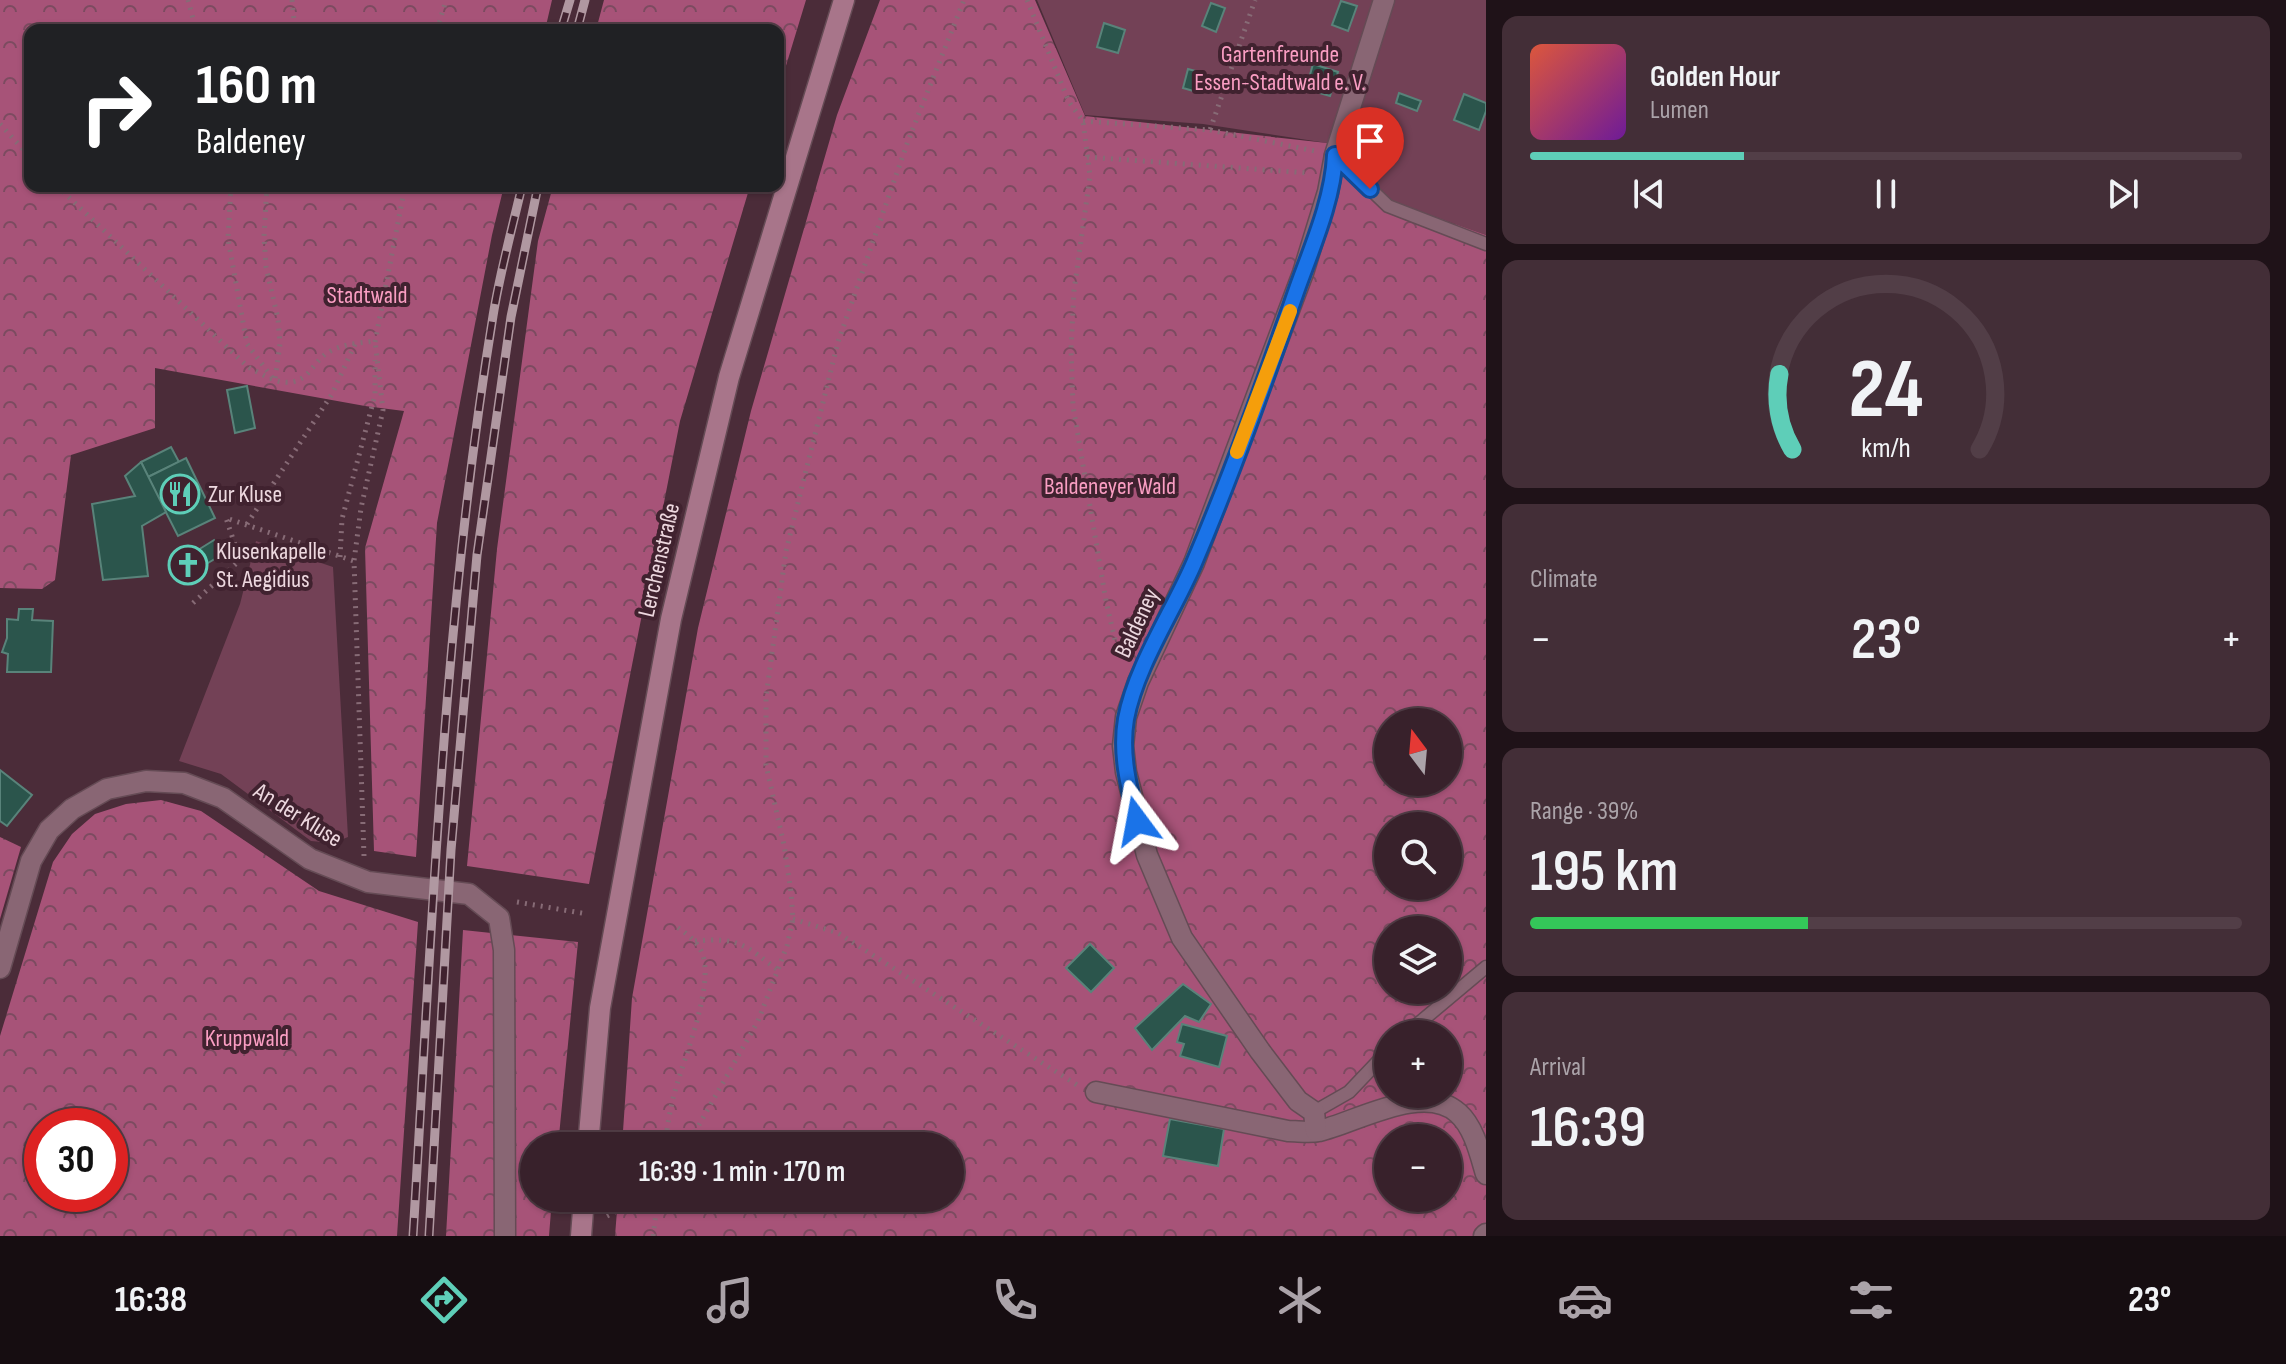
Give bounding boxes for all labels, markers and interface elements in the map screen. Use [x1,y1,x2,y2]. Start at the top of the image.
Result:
park label: Gartenfreunde Essen-Stadtwald e. V. [1194,40,1366,97]
text: 160 m [196,53,317,120]
icon: right [64,56,168,160]
text: Golden Hour [1650,59,1780,95]
text: Lumen [1650,95,1709,126]
pin [1336,107,1404,189]
icon: arrive [1348,119,1392,163]
text: Baldeney [196,121,306,164]
icon: previous [1627,172,1671,216]
icon: pause [1864,172,1908,216]
icon: next [2101,172,2145,216]
park label: Stadtwald [327,281,407,310]
text: 24 [1849,341,1923,441]
text: km/h [1861,431,1911,466]
park label: Baldeneyer Wald [1044,472,1176,501]
restaurant icon: Zur Kluse [159,473,201,515]
place label: Zur Kluse [208,480,282,509]
street label: Lerchenstraße [632,500,686,620]
place label: Klusenkapelle St. Aegidius [216,537,327,594]
church icon: Klusenkapelle St. Aegidius [167,544,209,586]
text: Climate [1530,564,1598,595]
street label: Baldeney [1108,584,1166,662]
text: 23° [1851,604,1921,676]
text: − [1530,613,1552,666]
text: + [2220,613,2242,666]
north arrow [1374,708,1462,796]
map controls [1374,708,1462,1212]
street label: An der Kluse [248,776,348,853]
position arrow [1095,779,1179,863]
text: Range · 39% [1530,796,1638,827]
button: search [1374,812,1462,900]
text: 195 km [1530,836,1678,908]
button: layers [1374,916,1462,1004]
button: + [1374,1020,1462,1108]
park label: Kruppwald [205,1024,289,1053]
text: Arrival [1530,1052,1586,1083]
text: 16:39 [1530,1092,1646,1164]
speed limit sign: 30 [24,1108,128,1212]
button: − [1374,1124,1462,1212]
text: 16:39 · 1 min · 170 m [639,1154,845,1190]
icon: directions [416,1272,472,1328]
icon: music [702,1272,758,1328]
icon: phone [987,1272,1043,1328]
icon: climate [1272,1272,1328,1328]
icon: car [1557,1272,1613,1328]
icon: filters [1843,1272,1899,1328]
text: 16:38 [115,1279,187,1322]
text: 23° [2128,1279,2171,1322]

